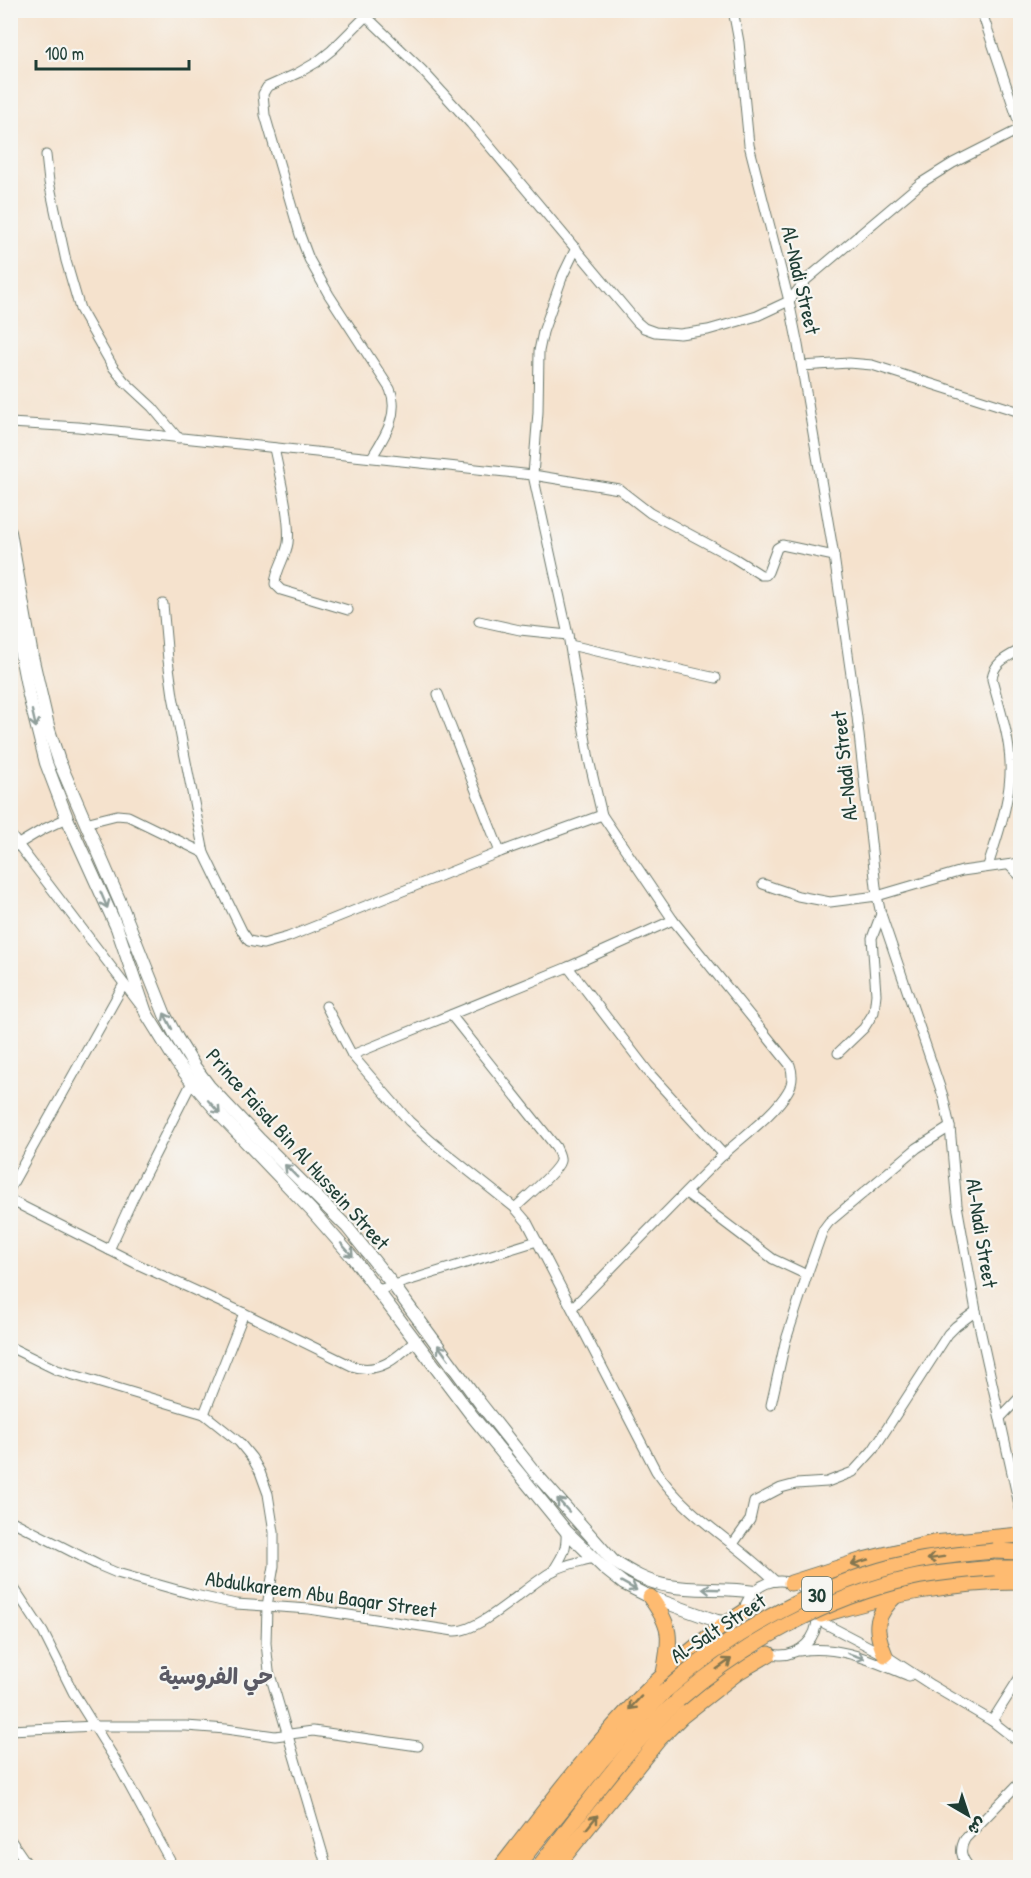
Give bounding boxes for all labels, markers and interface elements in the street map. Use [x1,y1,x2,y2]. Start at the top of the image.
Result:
scale bar [36,33,189,71]
text: 100 m [45,41,84,66]
street label: Al-Nadi Street [774,223,828,338]
one-way arrow [28,709,40,728]
street label: Al-Nadi Street [824,709,864,822]
one-way arrow [100,891,111,909]
one-way arrow [162,1012,174,1030]
street label: Prince Faisal Bin Al Hussein Street [199,1042,397,1257]
one-way arrow [207,1099,221,1114]
one-way arrow [284,1163,298,1178]
street label: Al-Nadi Street [959,1176,1005,1291]
one-way arrow [340,1242,354,1257]
one-way arrow [436,1345,449,1361]
one-way arrow [556,1498,570,1513]
one-way arrow [926,1552,946,1563]
one-way arrow [851,1557,870,1568]
street label: Abdulkareem Abu Baqar Street [204,1563,439,1625]
road number: 30 [802,1577,832,1611]
one-way arrow [620,1580,637,1592]
one-way arrow [702,1583,722,1594]
street label: Al-Salt Street [665,1586,772,1670]
one-way arrow [846,1651,865,1662]
one-way arrow [716,1658,732,1670]
district label: حي الفروسية [159,1661,273,1696]
one-way arrow [628,1695,642,1710]
north arrow [938,1785,998,1845]
text: ش [964,1813,991,1841]
one-way arrow [585,1815,599,1830]

